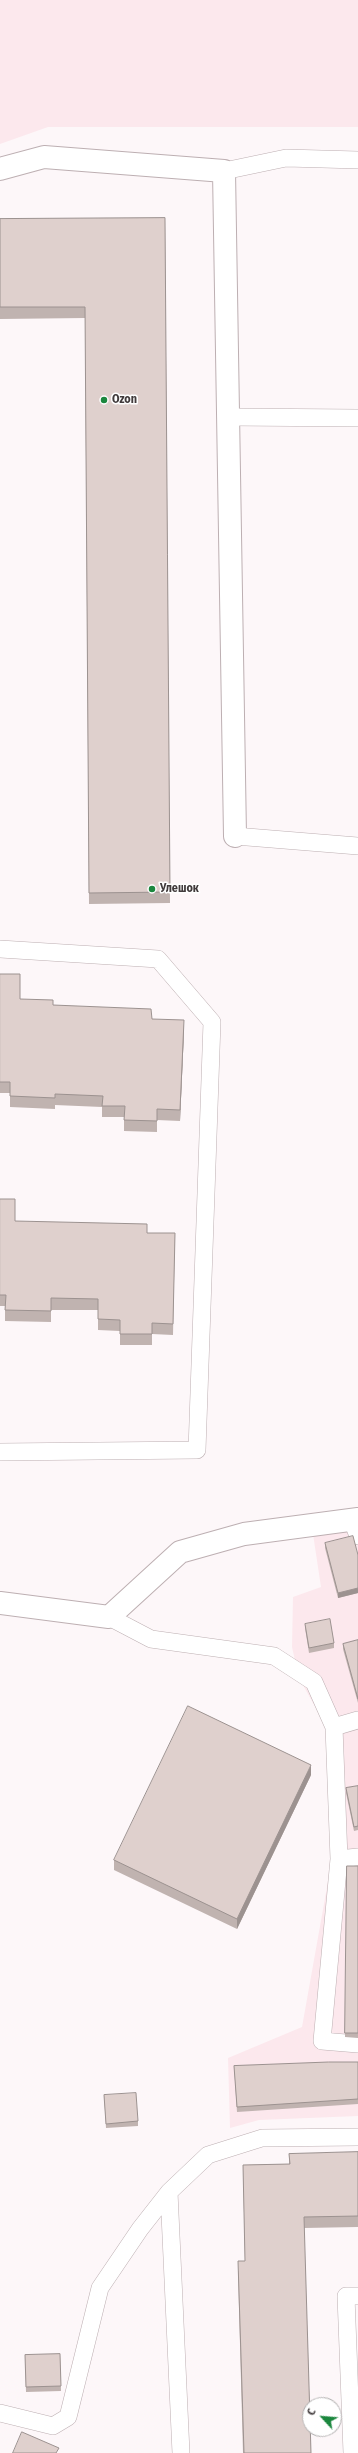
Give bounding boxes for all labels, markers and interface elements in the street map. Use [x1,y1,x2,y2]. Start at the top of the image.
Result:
place label: Ozon [112,393,137,407]
marker: Ozon [99,395,109,405]
place label: Улешок [160,882,199,896]
marker: Улешок [147,884,157,894]
north arrow [302,2397,342,2437]
text: С [305,2407,319,2417]

